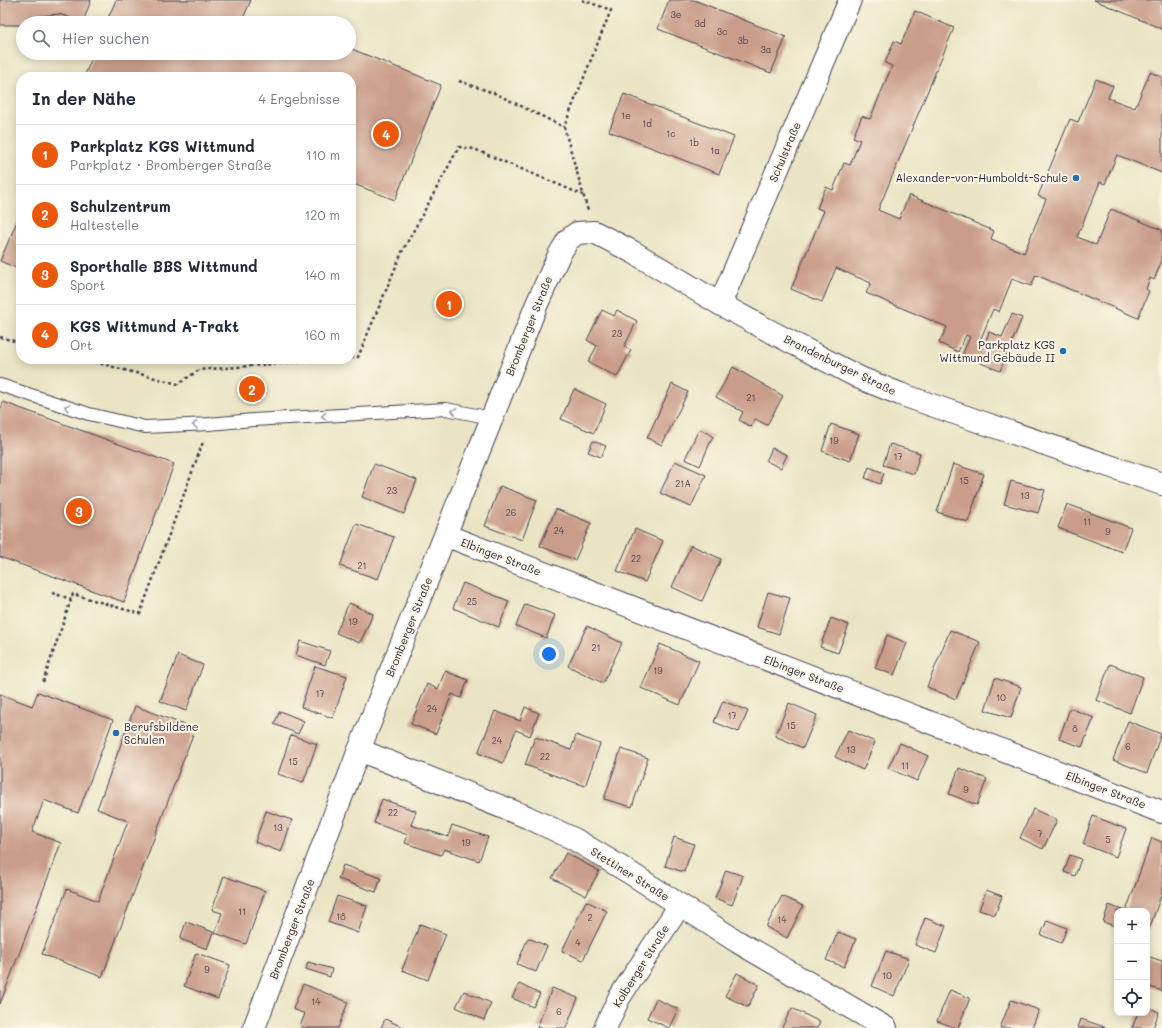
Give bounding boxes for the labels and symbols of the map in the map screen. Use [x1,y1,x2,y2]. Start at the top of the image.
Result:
house number: 3e [671,9,681,20]
house number: 3d [695,18,706,29]
house number: 3c [717,26,727,37]
house number: 3b [737,35,749,46]
house number: 3a [761,44,772,55]
house number: 1e [621,110,631,121]
house number: 1d [642,118,652,129]
pin: 4 [373,119,399,149]
street label: Schulstraße [765,119,804,184]
house number: 1c [666,128,676,139]
house number: 1b [689,137,699,148]
house number: 1a [710,145,720,156]
place label: Alexander-von-Humboldt-Schule [895,170,1068,185]
marker: Alexander-von-Humboldt-Schule [1071,173,1081,183]
street label: Bromberger Straße [502,274,555,378]
pin: 1 [436,289,462,319]
house number: 23 [612,328,622,339]
street label: Brandenburger Straße [782,331,899,398]
place label: Parkplatz KGS Wittmund Gebäude II [939,337,1055,365]
marker: Parkplatz KGS Wittmund Gebäude II [1058,346,1068,356]
pin: 2 [239,374,265,404]
house number: 21 [746,392,756,403]
one-way arrow [64,403,71,412]
one-way arrow [451,407,457,416]
one-way arrow [321,412,327,420]
one-way arrow [192,421,198,429]
house number: 19 [829,435,839,446]
house number: 17 [893,451,903,462]
house number: 15 [959,475,969,486]
house number: 21A [675,478,691,489]
house number: 23 [387,485,397,496]
house number: 13 [1020,490,1030,501]
pin: 3 [66,496,92,526]
house number: 26 [506,507,516,518]
house number: 11 [1083,516,1091,527]
house number: 24 [554,525,565,536]
house number: 9 [1105,526,1111,537]
street label: Elbinger Straße [459,534,544,579]
house number: 22 [631,553,641,564]
house number: 21 [357,560,367,571]
street label: Bromberger Straße [382,575,435,679]
house number: 25 [467,596,477,607]
house number: 19 [348,616,358,627]
house number: 21 [591,642,601,653]
your location [539,644,559,664]
street label: Elbinger Straße [762,651,847,696]
house number: 19 [653,665,663,676]
house number: 17 [315,688,325,699]
house number: 10 [996,692,1006,703]
house number: 24 [427,703,438,714]
house number: 17 [727,710,737,721]
place label: Berufsbildene Schulen [124,719,199,747]
house number: 15 [786,720,796,731]
house number: 8 [1072,723,1078,734]
marker: Berufsbildene Schulen [111,728,121,738]
house number: 24 [492,735,503,746]
house number: 6 [1125,741,1131,752]
house number: 13 [846,744,856,755]
house number: 22 [540,751,550,762]
house number: 15 [288,756,298,767]
house number: 11 [901,760,909,771]
street label: Elbinger Straße [1064,767,1149,812]
house number: 9 [963,784,969,795]
house number: 22 [388,807,398,818]
house number: 13 [273,822,283,833]
house number: 7 [1037,828,1043,839]
house number: 5 [1105,834,1111,845]
house number: 19 [461,837,471,848]
street label: Stettiner Straße [588,843,673,904]
street label: Bromberger Straße [265,876,318,981]
house number: 11 [238,906,246,917]
house number: 18 [336,911,346,922]
house number: 2 [587,912,593,923]
house number: 14 [777,914,787,925]
street label: Kolberger Straße [609,921,672,1010]
house number: 4 [575,937,581,948]
house number: 9 [204,964,210,975]
house number: 10 [882,970,892,981]
house number: 14 [311,996,321,1007]
house number: 6 [556,1006,562,1017]

